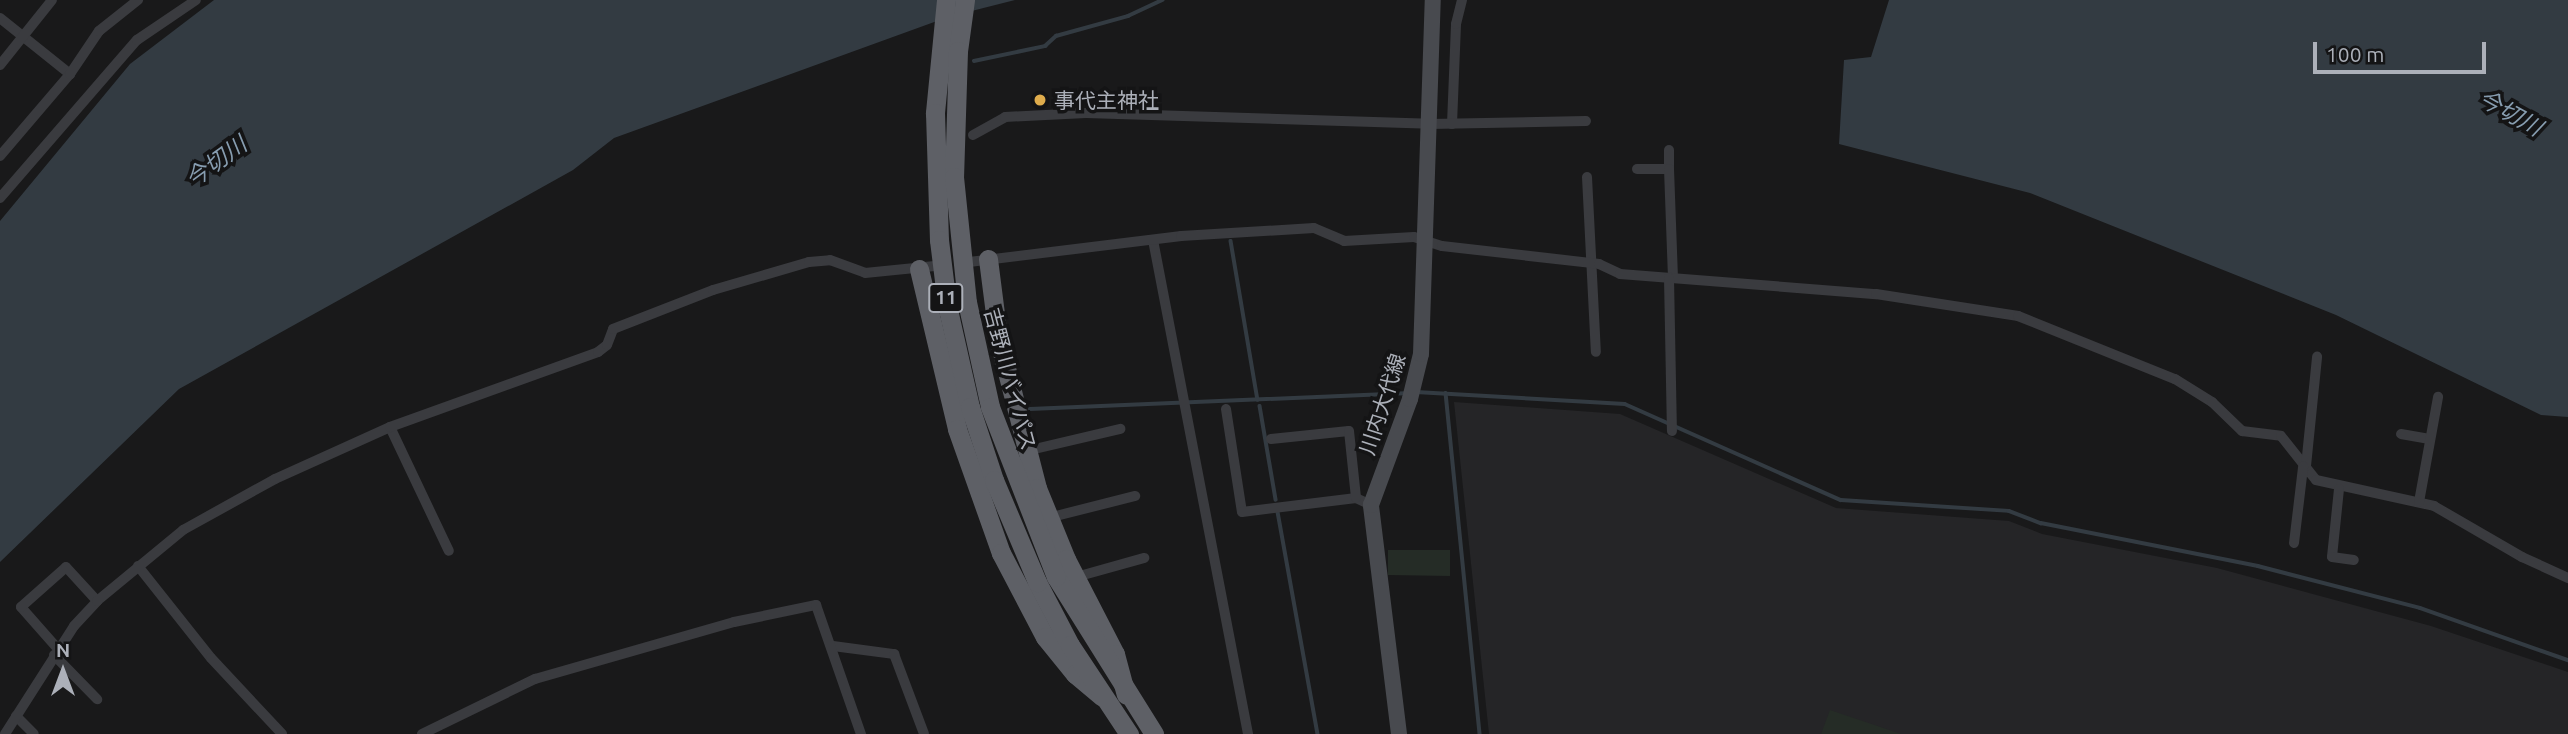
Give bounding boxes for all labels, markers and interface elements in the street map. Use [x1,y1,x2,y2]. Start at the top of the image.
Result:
scale bar [2316,28,2489,72]
text: 100 m [2326,42,2384,66]
water label: 今切川 [2473,84,2547,142]
place label: 事代主神社 [1054,87,1159,113]
marker: 事代主神社 [1032,92,1048,108]
water label: 今切川 [180,131,252,193]
road number: 11 [927,282,965,314]
street label: 吉野川バイパス [980,305,1042,453]
street label: 川内大代線 [1354,350,1410,458]
north arrow [28,636,98,706]
text: N [56,639,70,661]

